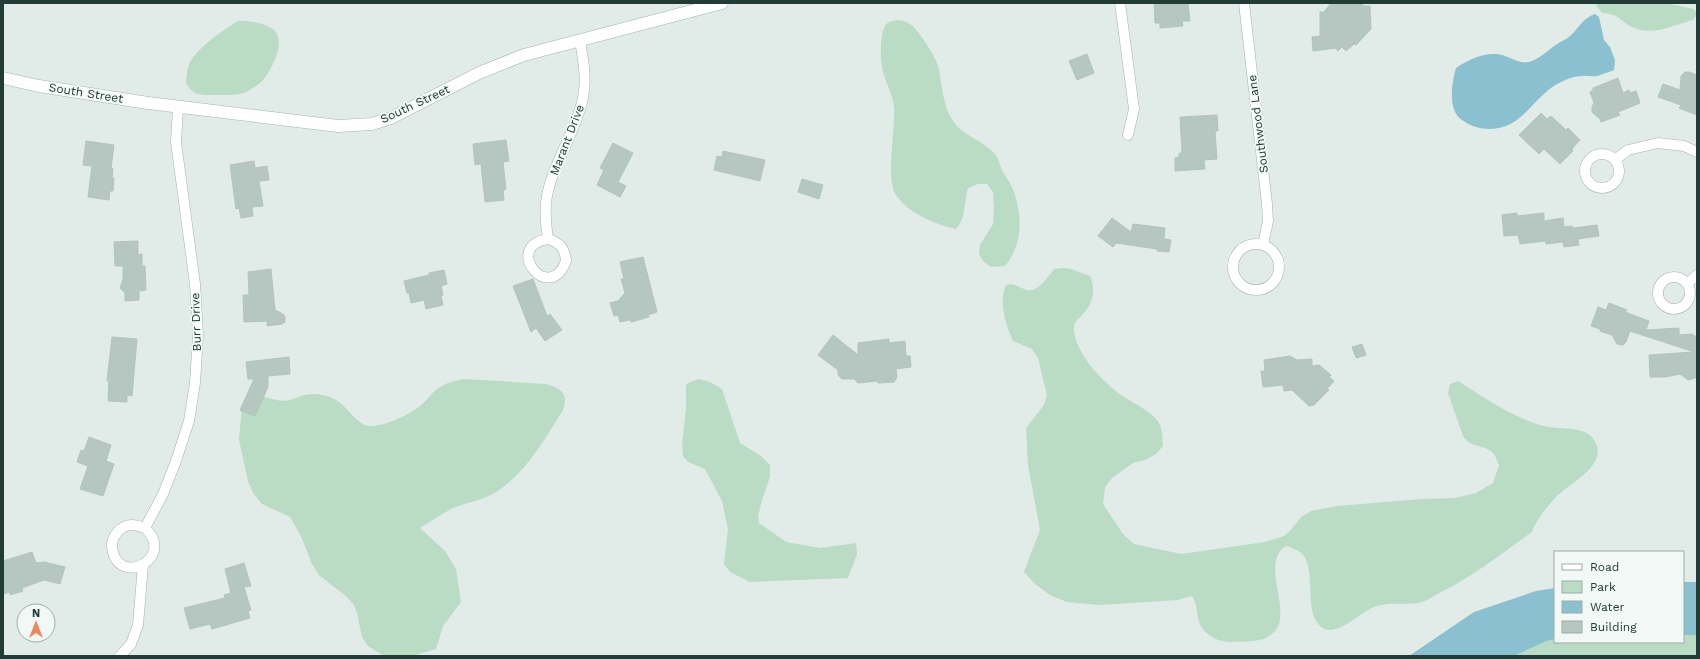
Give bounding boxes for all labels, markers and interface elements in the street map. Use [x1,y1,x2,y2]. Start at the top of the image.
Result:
street label: Southwood Lane [1245,74,1271,174]
street label: South Street [48,80,124,106]
street label: South Street [378,82,452,126]
street label: Marant Drive [547,103,587,177]
street label: Burr Drive [188,292,204,352]
legend [1554,551,1684,643]
text: Road [1590,560,1619,574]
text: Park [1590,580,1616,594]
text: Water [1590,600,1625,614]
north arrow [16,603,56,643]
text: N [32,607,40,620]
text: Building [1590,620,1637,634]

